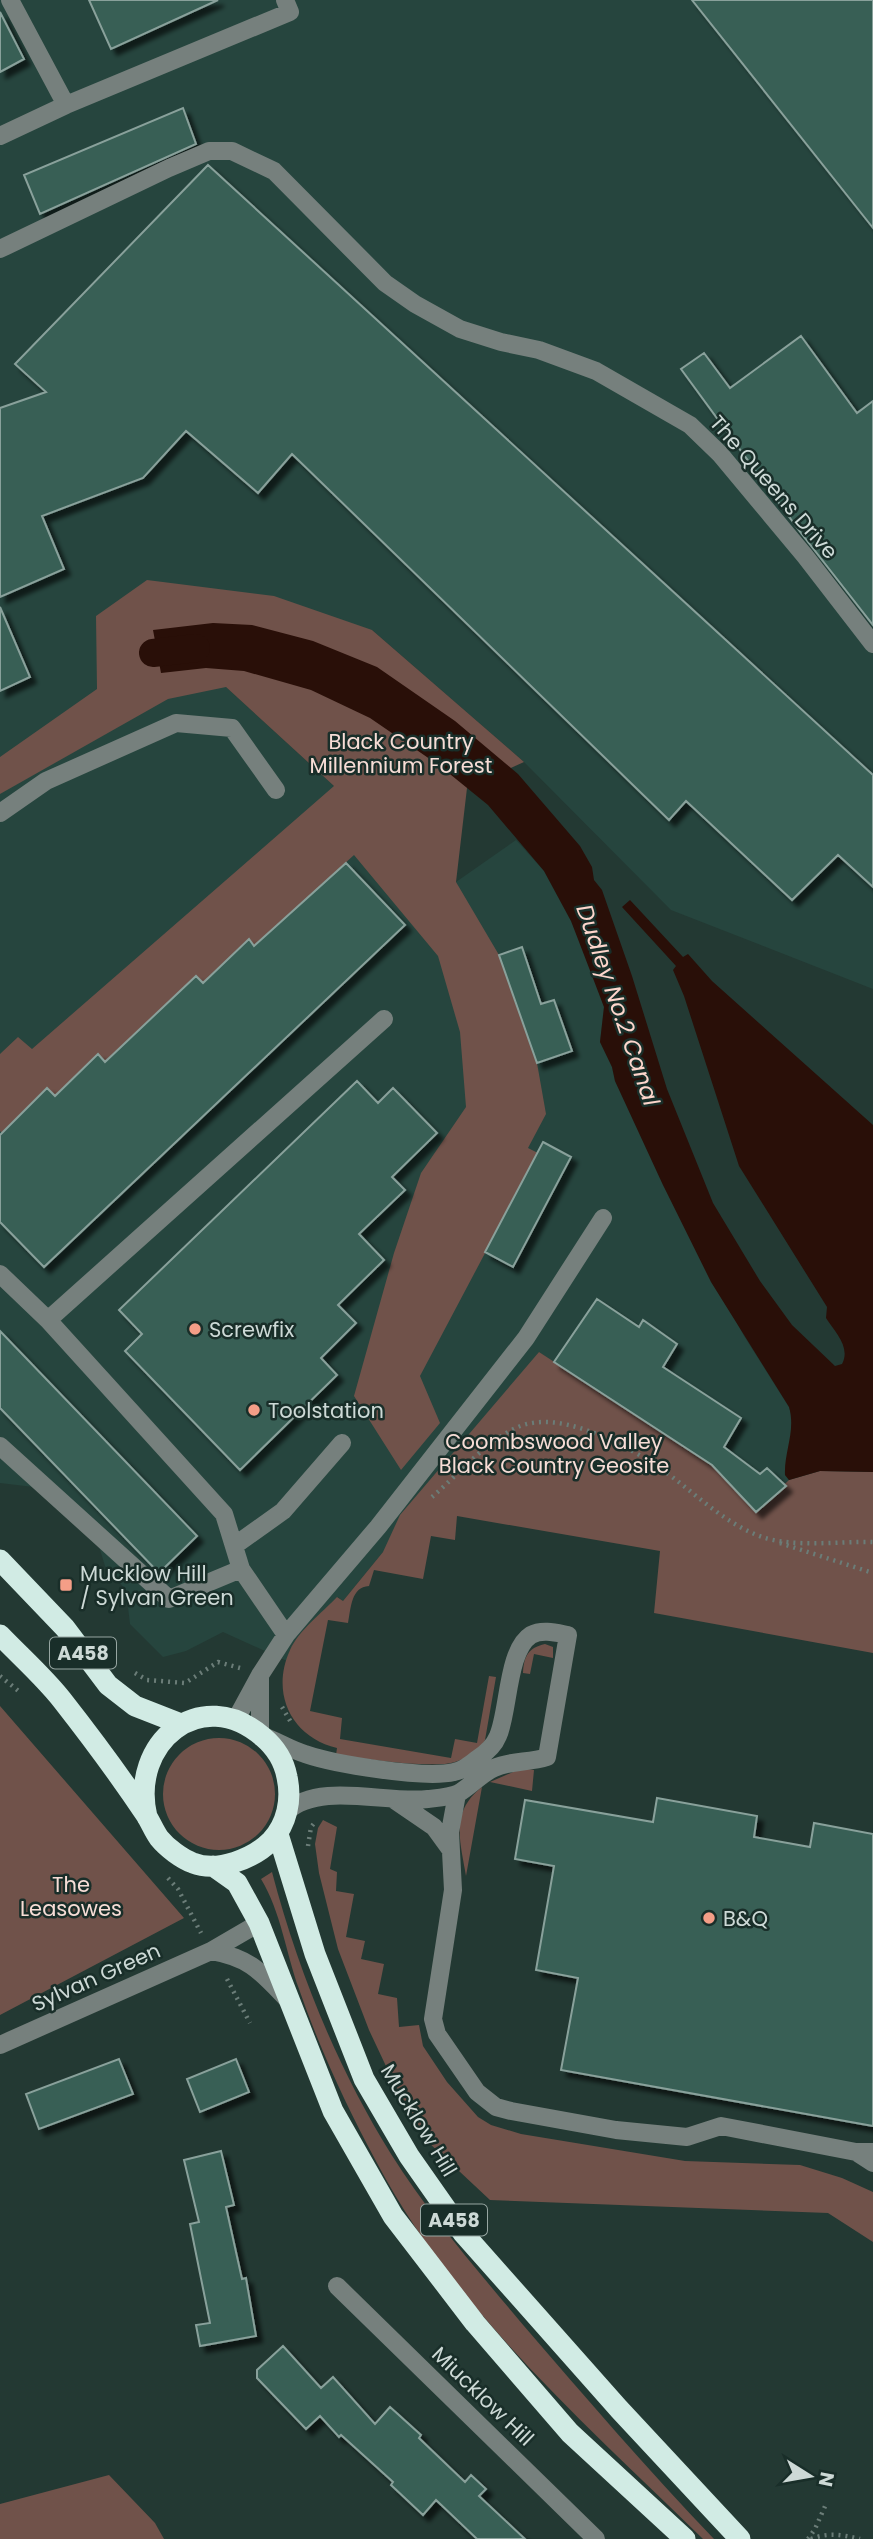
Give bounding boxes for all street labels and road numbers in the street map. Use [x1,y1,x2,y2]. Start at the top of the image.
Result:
street label: The Queens Drive [703,409,845,565]
road number: A458 [50,1638,116,1668]
street label: Sylvan Green [27,1936,165,2018]
street label: Mucklow Hill [374,2058,464,2182]
road number: A458 [421,2204,487,2236]
street label: Miucklow Hill [426,2340,540,2452]

